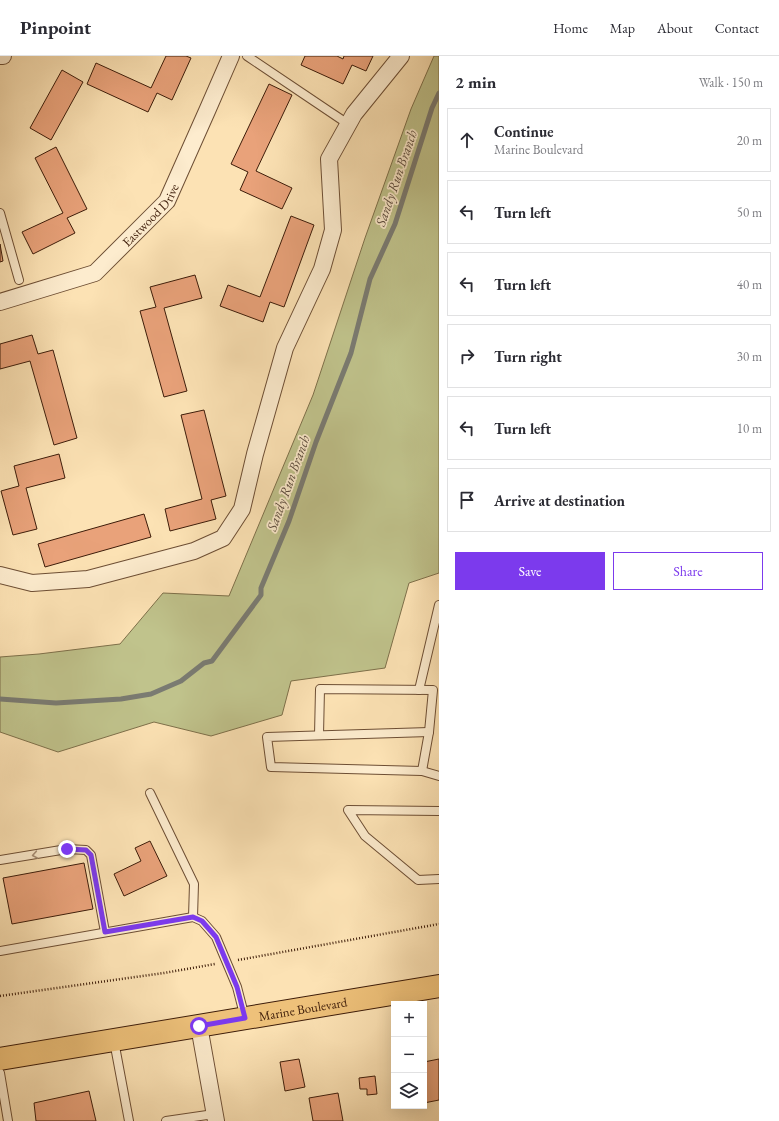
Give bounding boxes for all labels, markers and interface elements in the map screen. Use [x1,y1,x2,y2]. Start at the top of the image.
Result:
text: Pinpoint [20,15,91,40]
text: Home [553,19,588,37]
text: Map [610,19,635,37]
text: About [657,19,693,37]
text: Contact [715,19,759,37]
text: 2 min [455,71,496,93]
text: Walk · 150 m [699,74,763,91]
text: Continue [494,122,554,141]
water label: Sandy Run Branch [371,127,421,229]
icon: ahead [456,129,478,151]
text: 20 m [737,132,762,149]
text: Marine Boulevard [494,141,583,158]
street label: Eastwood Drive [118,181,182,250]
icon: left [456,201,478,223]
text: Turn left [494,203,551,222]
text: 50 m [737,204,762,221]
icon: left [456,273,478,295]
text: Turn left [494,275,551,294]
text: 40 m [737,276,762,293]
icon: right [456,345,478,367]
text: Turn right [494,347,562,366]
text: 30 m [737,348,762,365]
icon: left [456,417,478,439]
text: Turn left [494,419,551,438]
text: 10 m [737,420,762,437]
water label: Sandy Run Branch [262,433,314,534]
icon: arrive [456,489,478,511]
text: Arrive at destination [494,491,625,510]
button: Save [455,552,605,590]
button: Share [613,552,763,590]
route end [58,840,76,858]
one-way arrow [32,850,38,858]
street label: Marine Boulevard [257,993,349,1024]
map controls [391,1001,427,1109]
button: + [391,1001,427,1037]
route start [190,1017,208,1035]
button: − [391,1037,427,1073]
button: layers [391,1073,427,1109]

